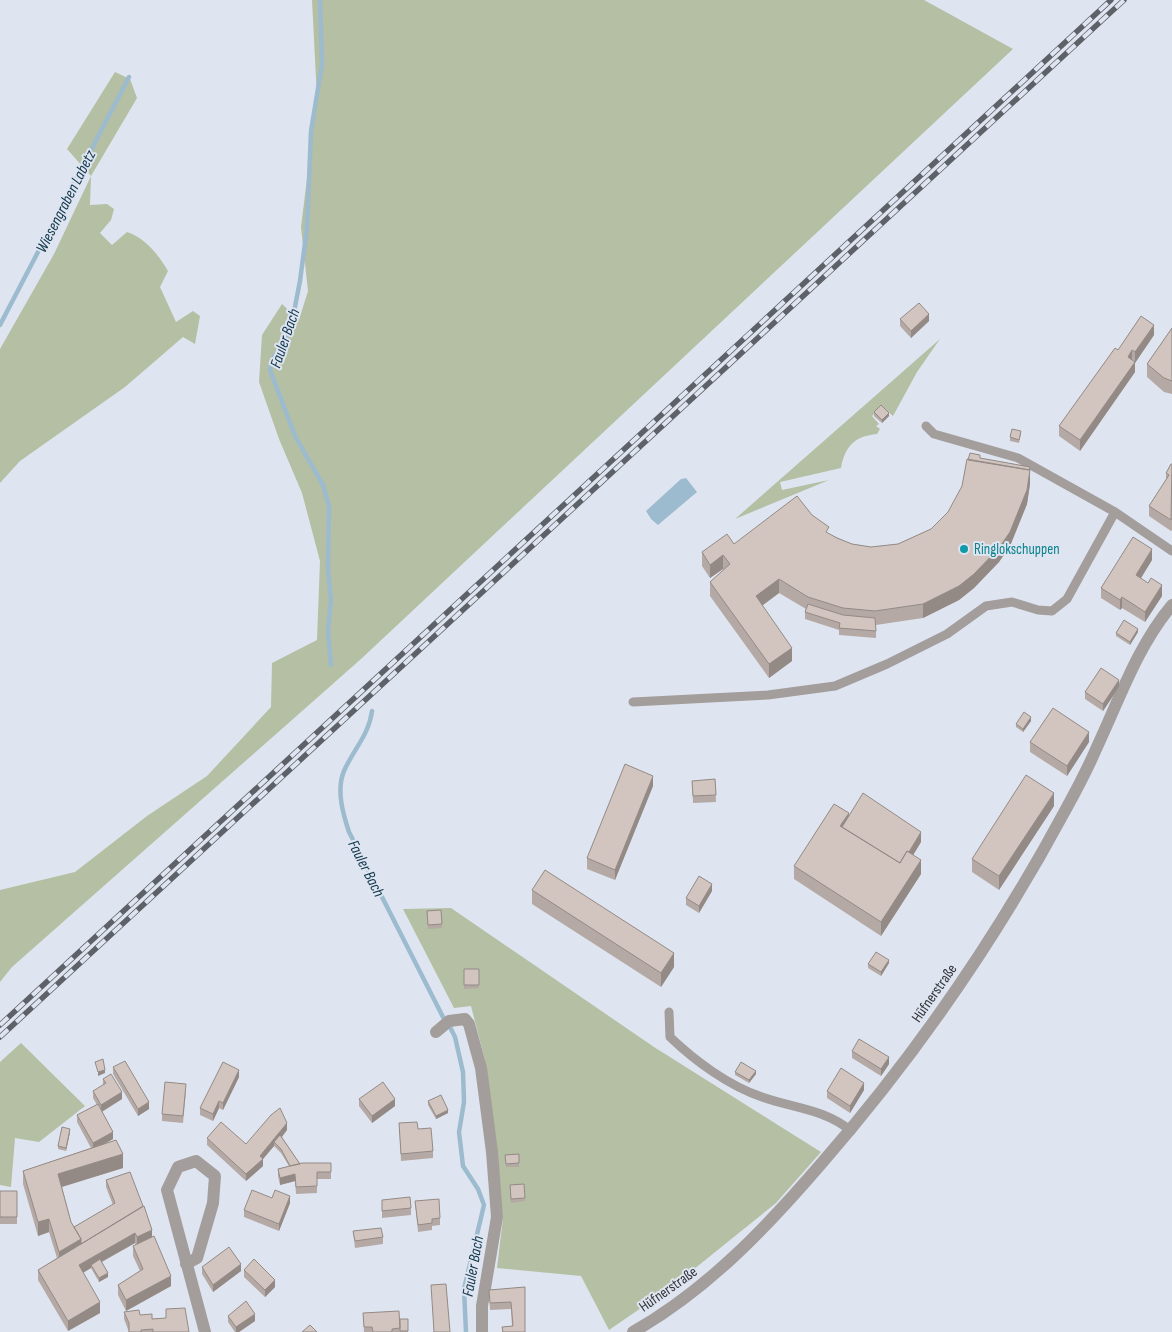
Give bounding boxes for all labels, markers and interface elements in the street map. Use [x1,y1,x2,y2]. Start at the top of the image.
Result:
water label: Wiesengraben Labetz [32,146,101,256]
water label: Fauler Bach [266,306,304,371]
place label: Ringlokschuppen [974,540,1060,559]
marker: Ringlokschuppen [958,543,970,555]
water label: Fauler Bach [343,837,388,901]
street label: Hüfnerstraße [907,960,961,1026]
water label: Fauler Bach [459,1234,488,1298]
street label: Hüfnerstraße [635,1262,701,1316]

